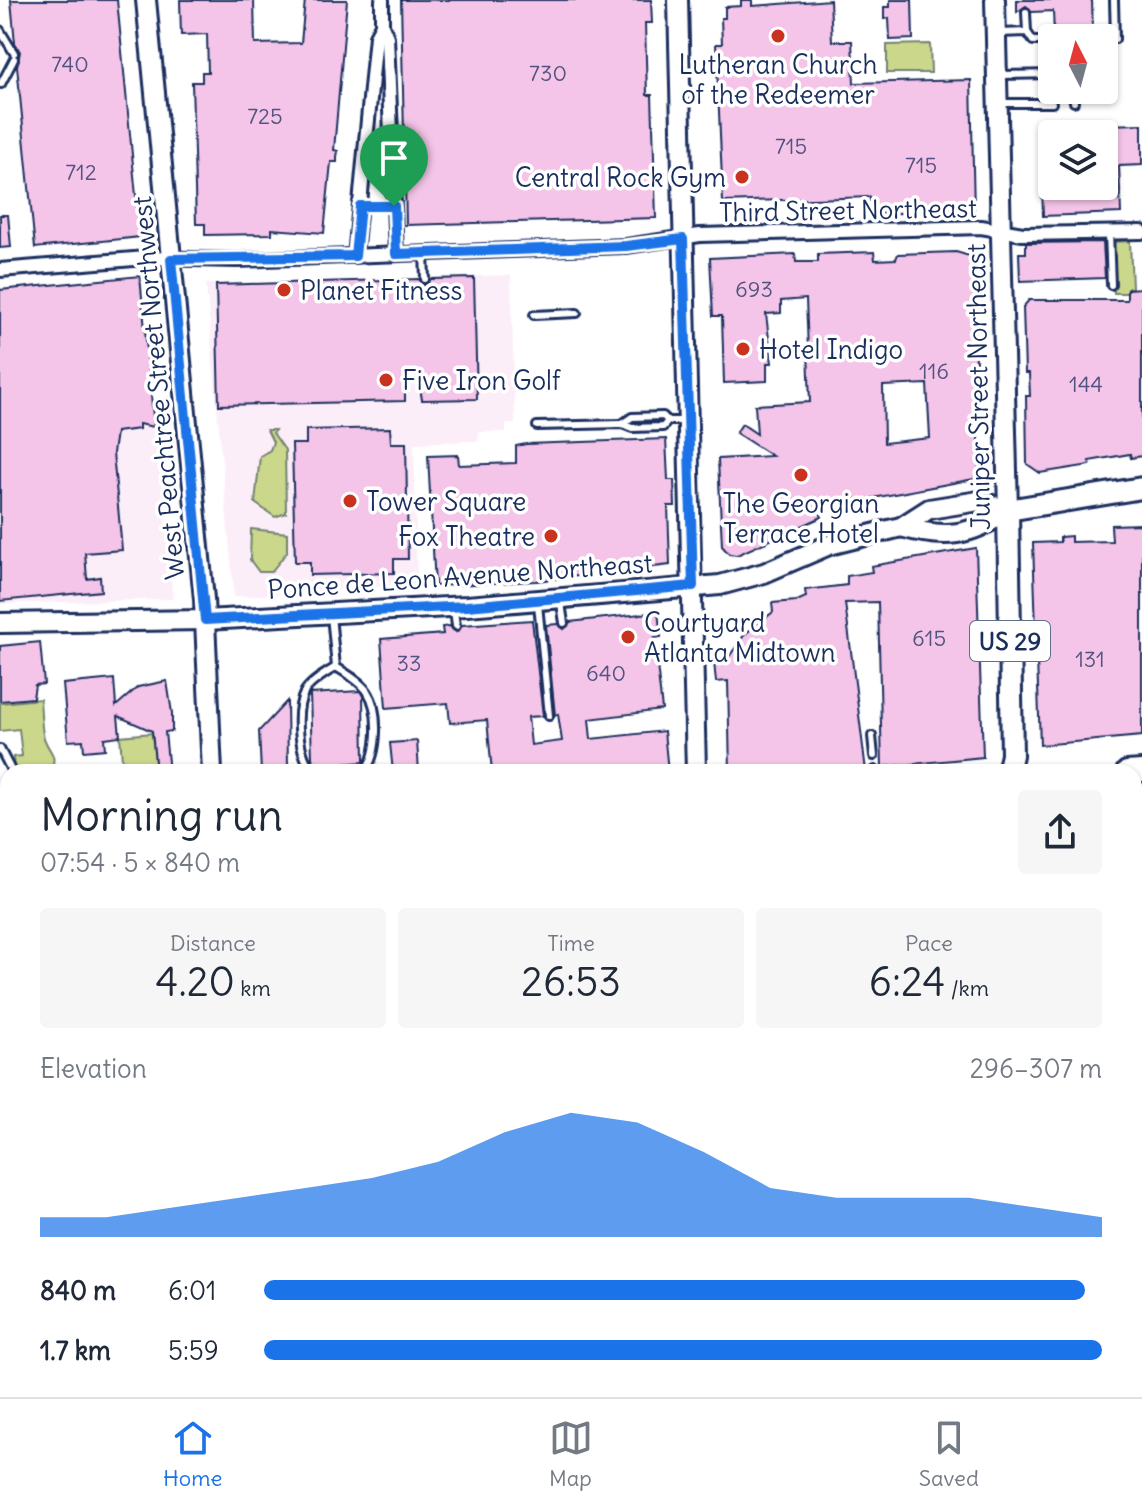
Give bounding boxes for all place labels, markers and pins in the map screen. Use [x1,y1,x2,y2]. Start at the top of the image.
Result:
marker: Lutheran Church of the Redeemer [769,27,787,45]
place label: Lutheran Church of the Redeemer [679,48,877,111]
pin [360,124,428,206]
place label: Central Rock Gym [515,161,726,194]
marker: Central Rock Gym [733,168,751,186]
place label: Planet Fitness [300,274,462,307]
marker: Planet Fitness [275,281,293,299]
place label: Hotel Indigo [759,333,903,366]
marker: Hotel Indigo [734,340,752,358]
place label: Five Iron Golf [402,364,561,397]
marker: Five Iron Golf [377,371,395,389]
marker: The Georgian Terrace Hotel [792,466,810,484]
place label: Tower Square [366,485,526,518]
place label: The Georgian Terrace Hotel [723,487,879,550]
marker: Tower Square [341,492,359,510]
place label: Fox Theatre [398,520,535,553]
marker: Fox Theatre [542,527,560,545]
place label: Courtyard Atlanta Midtown [644,606,835,669]
marker: Courtyard Atlanta Midtown [619,628,637,646]

